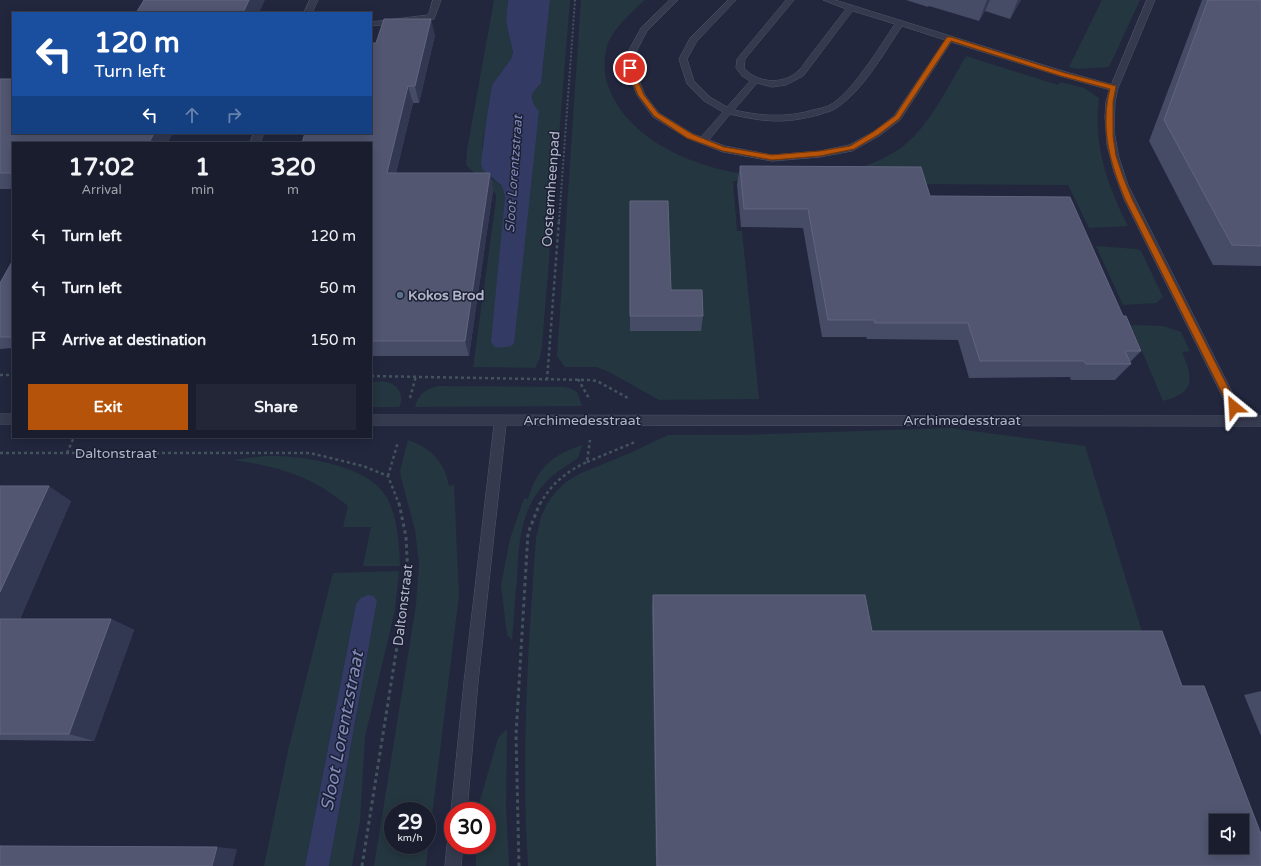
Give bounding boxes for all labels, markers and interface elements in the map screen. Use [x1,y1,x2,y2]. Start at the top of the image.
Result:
text: 120 m [94,26,180,60]
icon: left [28,28,80,80]
pin [613,51,647,85]
icon: arrive [619,57,641,79]
text: Turn left [94,60,166,82]
icon: left [139,104,161,126]
icon: ahead [181,104,203,126]
icon: right [223,104,245,126]
water label: Sloot Lorentzstraat [502,113,526,233]
street label: Oostermheenpad [538,130,564,248]
text: 17:02 [68,153,135,182]
text: 1 [195,153,210,182]
text: 320 [270,153,316,182]
text: Arrival [81,182,122,198]
text: min [191,182,214,198]
text: m [287,182,299,198]
icon: left [28,225,50,247]
text: Turn left [62,227,122,245]
text: 120 m [310,227,356,245]
icon: left [28,277,50,299]
text: Turn left [62,279,122,297]
text: 50 m [319,279,356,297]
place label: Kokos Brod [408,287,485,304]
marker: Kokos Brod [395,290,405,300]
icon: arrive [28,329,50,351]
text: Arrive at destination [62,331,206,349]
text: 150 m [310,331,356,349]
button: Exit [28,384,188,430]
button: Share [196,384,356,430]
position arrow [1213,386,1255,428]
street label: Archimedesstraat [523,412,641,429]
street label: Archimedesstraat [903,412,1021,429]
street label: Daltonstraat [75,445,158,462]
street label: Daltonstraat [390,562,417,647]
water label: Sloot Lorentzstraat [316,647,369,813]
speed limit sign: 30 [444,802,496,854]
text: 29 [397,811,423,835]
map controls [1209,814,1249,854]
button: sound [1209,814,1249,854]
text: km/h [397,832,423,844]

